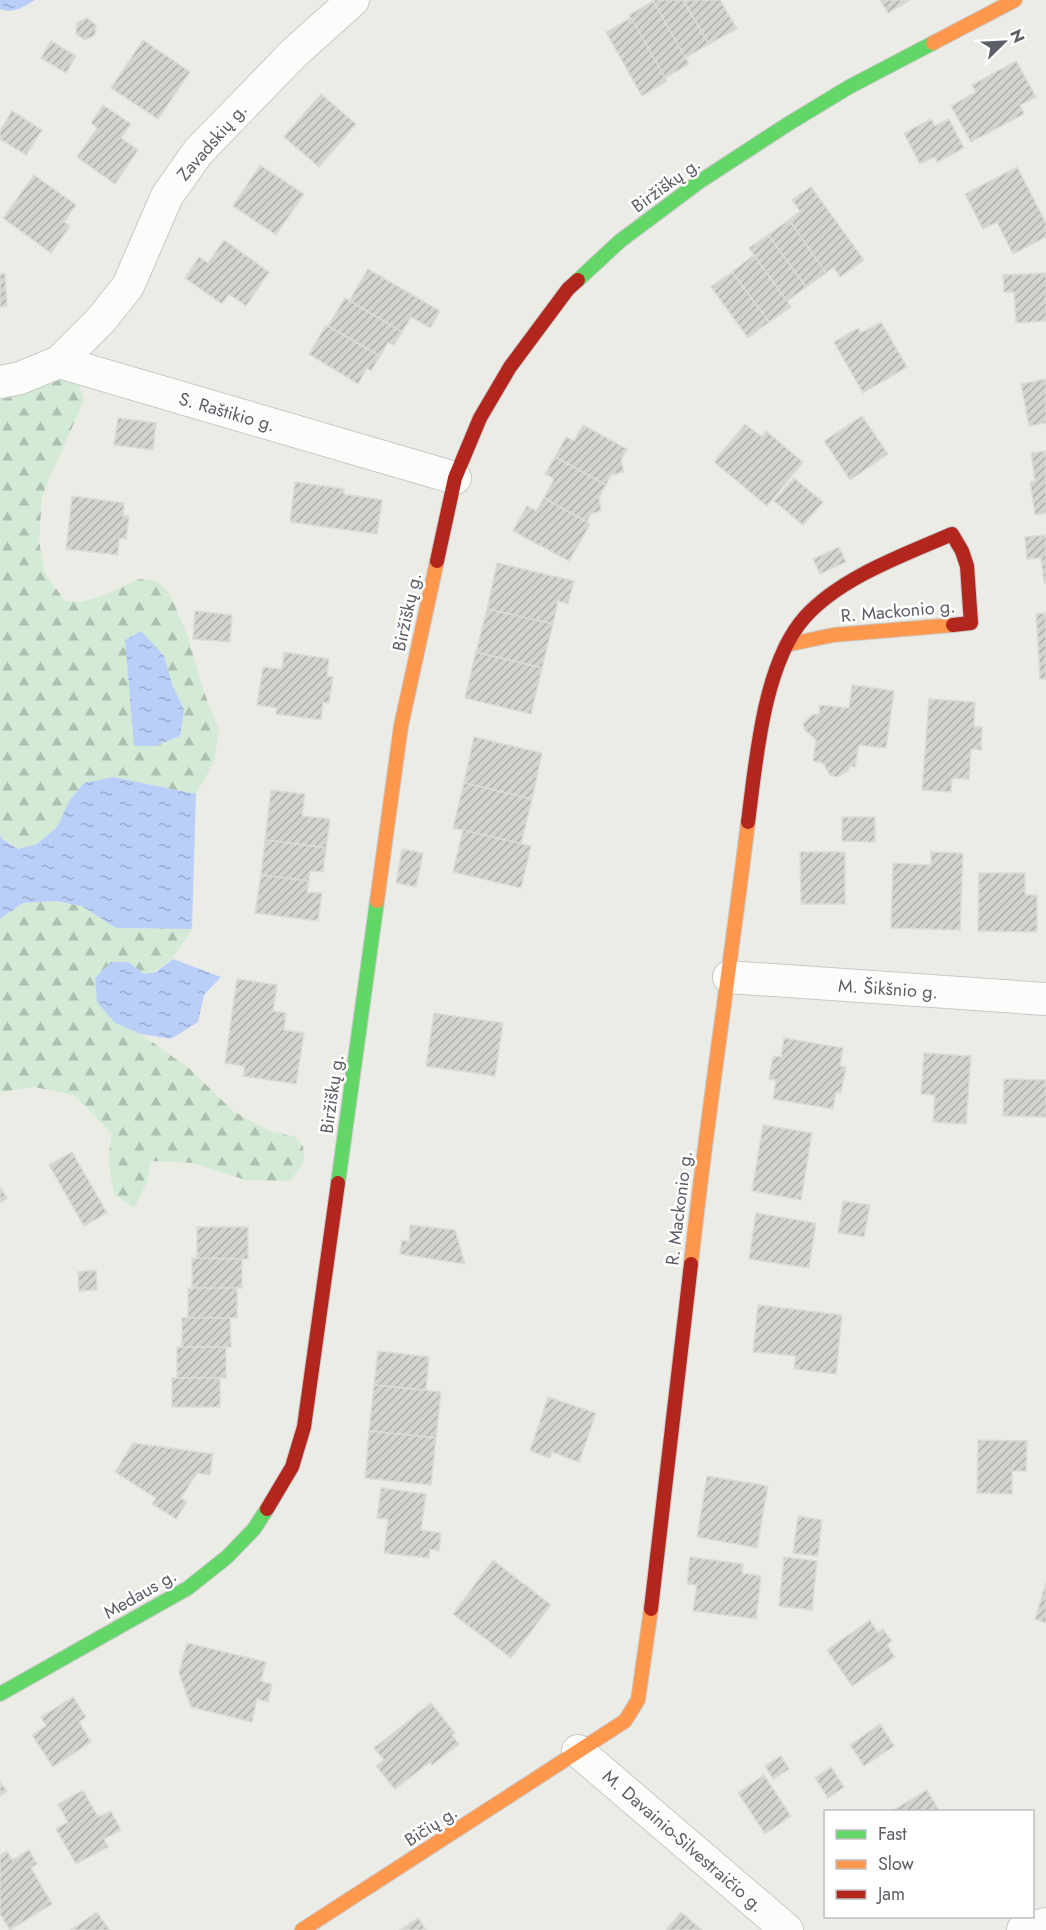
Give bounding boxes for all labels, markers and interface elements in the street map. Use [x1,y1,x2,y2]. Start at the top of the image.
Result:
north arrow [974,12,1034,72]
text: N [1004,26,1030,47]
street label: Zavadskių g. [171,97,253,187]
street label: Biržiškų g. [626,151,706,219]
street label: S. Raštikio g. [176,386,278,438]
street label: Biržiškų g. [386,570,428,654]
street label: R. Mackonio g. [839,593,957,629]
street label: M. Šikšnio g. [837,973,939,1005]
street label: Biržiškų g. [314,1053,350,1135]
street label: R. Mackonio g. [659,1149,699,1267]
street label: Medaus g. [99,1563,181,1625]
street label: M. Davainio-Silvestraičio g. [597,1764,769,1918]
street label: Bičių g. [399,1799,463,1853]
legend [824,1810,1034,1918]
text: Fast [878,1821,907,1847]
text: Slow [878,1851,915,1877]
text: Jam [876,1881,905,1907]

